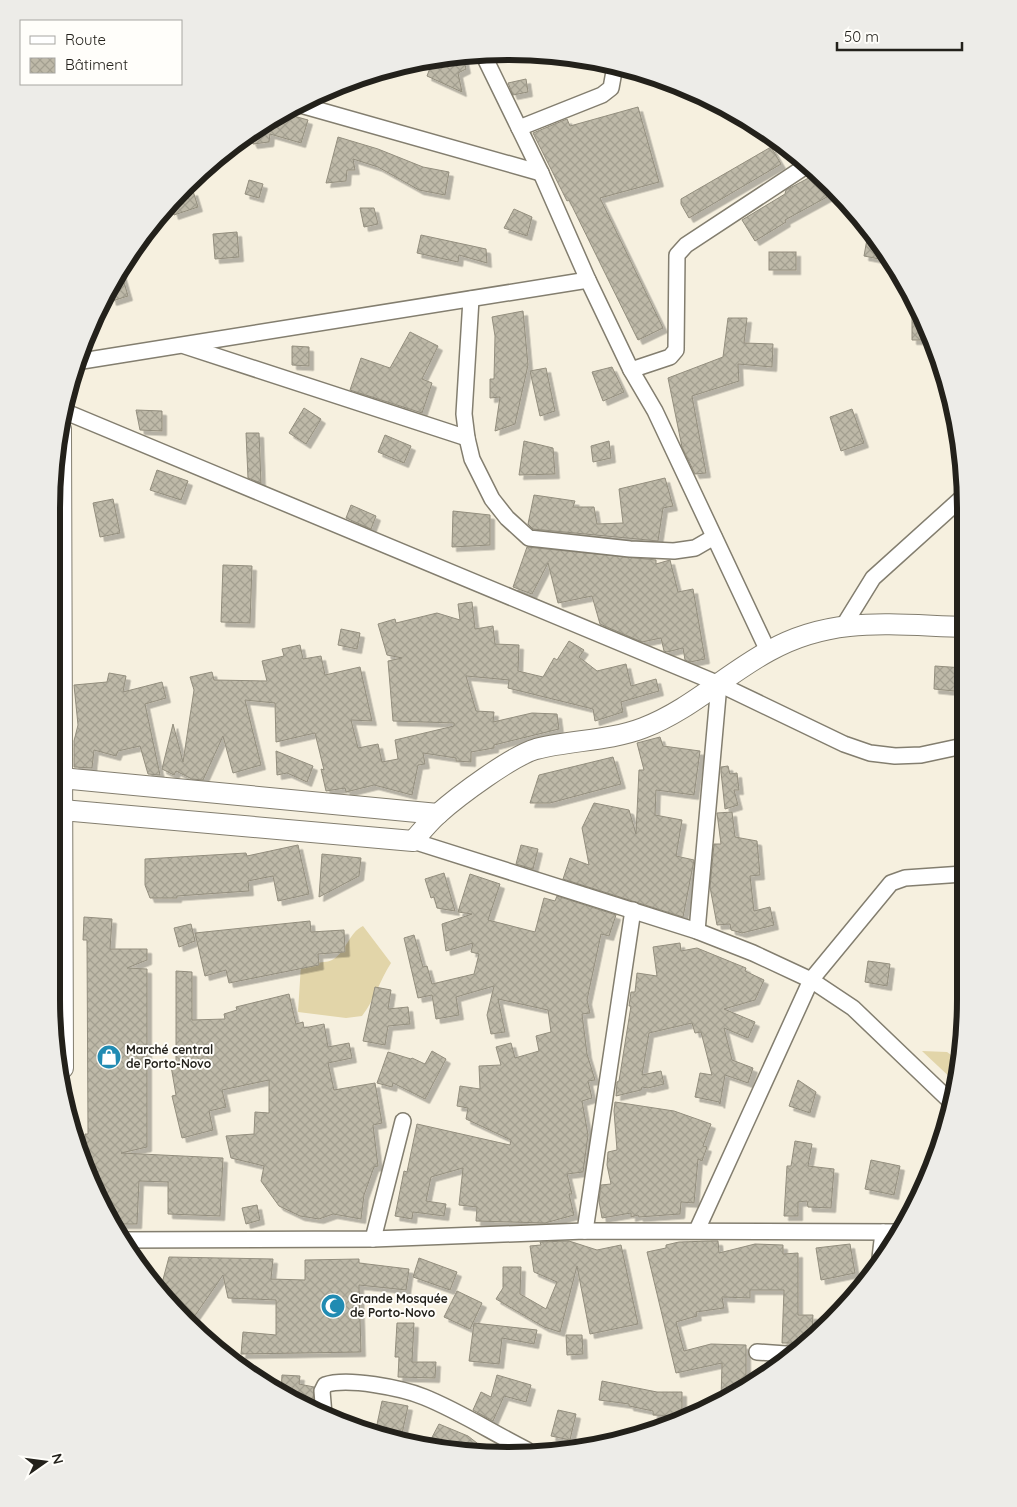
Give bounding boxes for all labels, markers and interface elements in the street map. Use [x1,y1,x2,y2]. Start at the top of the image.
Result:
legend [20,20,182,85]
scale bar [837,20,962,52]
text: 50 m [844,27,879,46]
text: Route [65,30,106,49]
text: Bâtiment [65,55,128,74]
place label: Marché central de Porto-Novo [126,1042,213,1071]
shop icon: Marché central de Porto-Novo [96,1044,122,1070]
place label: Grande Mosquée de Porto-Novo [350,1291,448,1320]
mosque icon: Grande Mosquée de Porto-Novo [320,1293,346,1319]
north arrow [20,1437,70,1487]
text: N [48,1452,68,1466]

